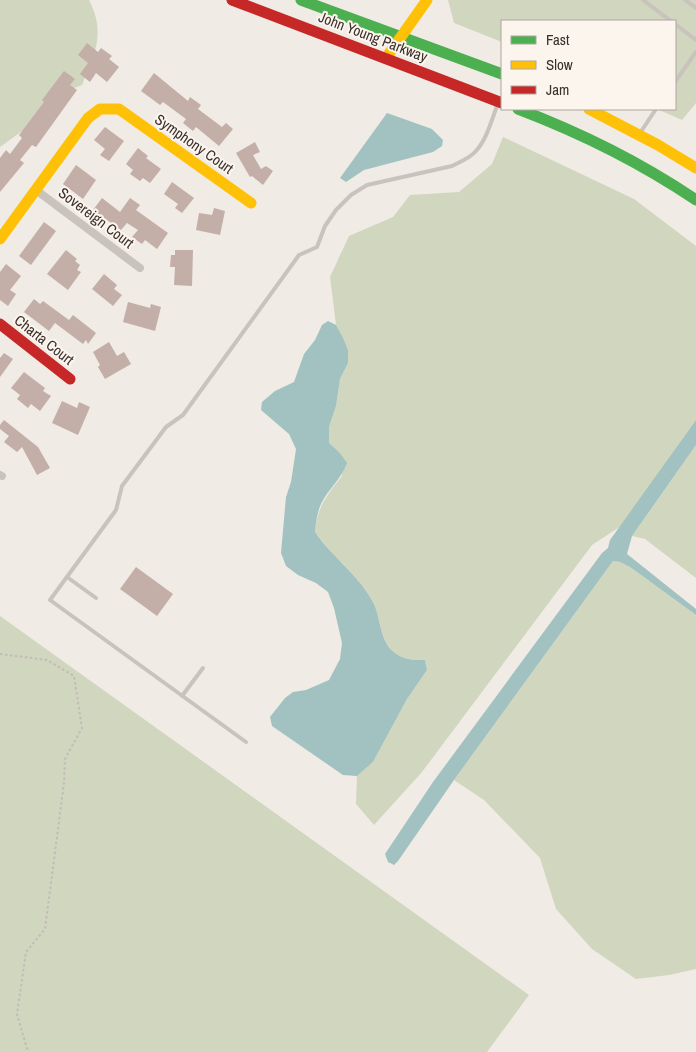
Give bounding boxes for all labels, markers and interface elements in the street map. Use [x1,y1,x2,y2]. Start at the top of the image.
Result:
street label: John Young Parkway [316,6,431,67]
legend [501,20,676,110]
text: Fast [546,29,570,50]
text: Slow [546,54,573,75]
text: Jam [546,79,569,100]
street label: Symphony Court [151,109,238,179]
street label: Sovereign Court [54,182,139,253]
street label: Charta Court [10,310,79,370]

